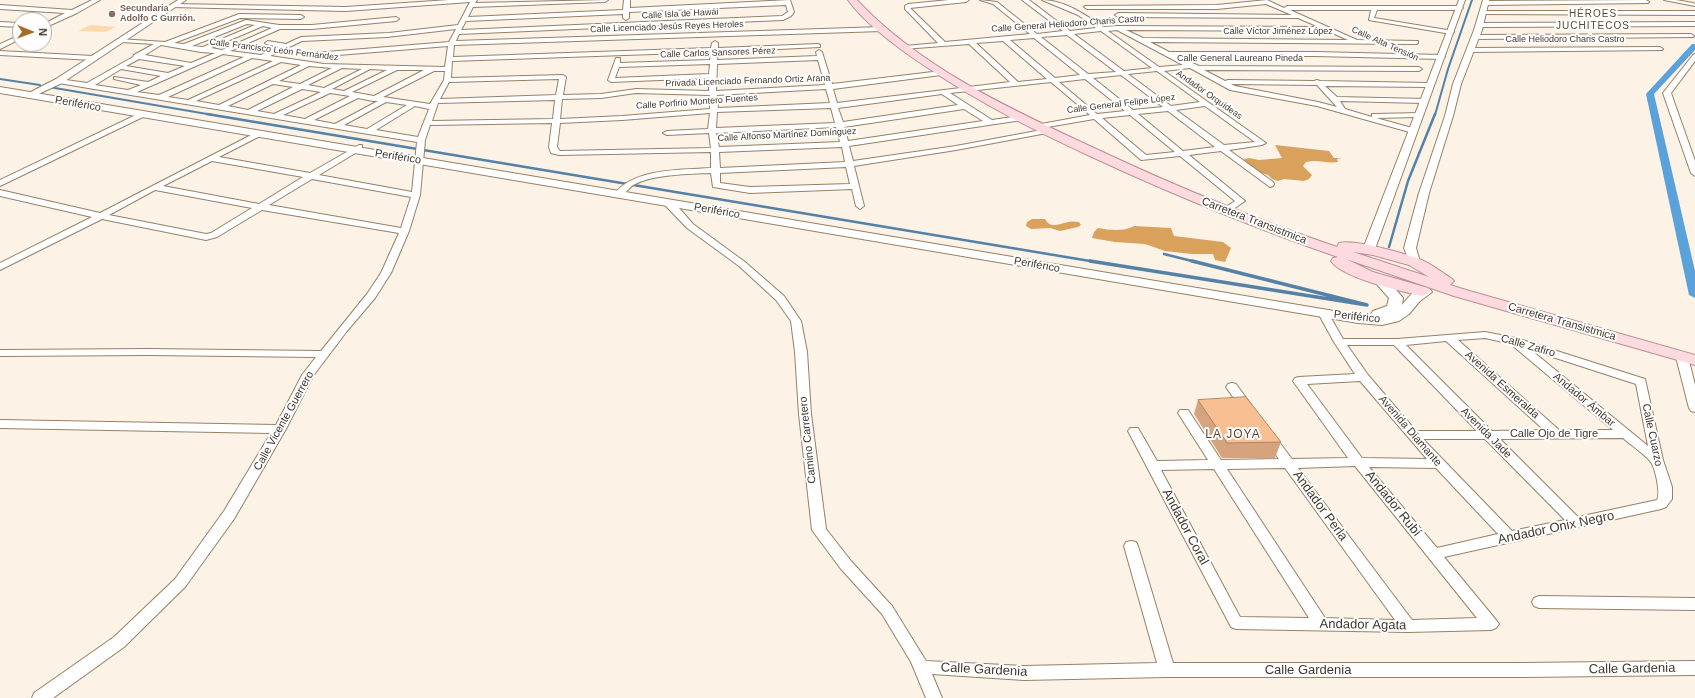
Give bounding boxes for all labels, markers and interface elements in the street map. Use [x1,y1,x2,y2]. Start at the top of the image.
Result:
place label: Secundaria Adolfo C Gurrión. [120,4,195,25]
street label: Calle Isla de Hawái [641,7,719,21]
district label: HÉROES JUCHITECOS [1556,8,1630,32]
marker: Secundaria Adolfo C Gurrión. [107,9,117,19]
north arrow [12,12,52,52]
street label: Calle General Heliodoro Charis Castro [991,13,1145,35]
street label: Calle Licenciado Jesús Reyes Heroles [590,19,744,35]
street label: Calle Alta Tensión [1350,24,1420,64]
street label: Calle Víctor Jiménez López [1223,27,1333,37]
text: N [37,28,49,36]
street label: Calle Heliodoro Charis Castro [1505,35,1625,45]
street label: Calle Francisco León Fernández [209,37,339,63]
street label: Calle Carlos Sansores Pérez [660,46,776,60]
street label: Calle General Laureano Pineda [1177,54,1303,64]
street label: Andador Orquídeas [1174,68,1244,122]
street label: Privada Licenciado Fernando Ortiz Arana [665,73,831,89]
street label: Calle Porfirio Montero Fuentes [636,92,758,112]
street label: Calle General Felipe López [1066,92,1176,116]
street label: Periférico [54,93,102,115]
street label: Calle Alfonso Martínez Domínguez [717,126,857,144]
street label: Periférico [374,147,422,167]
street label: Carretera Transistmica [1200,195,1308,247]
street label: Periférico [693,200,741,222]
street label: Periférico [1013,254,1061,276]
street label: Carretera Transistmica [1507,300,1617,344]
street label: Periférico [1333,308,1381,326]
street label: Calle Zafiro [1499,332,1557,360]
street label: Avenida Esmeralda [1462,348,1542,422]
street label: Calle Vicente Guerrero [251,369,317,473]
street label: Andador Ámbar [1550,370,1618,430]
street label: Avenida Diamante [1376,393,1444,469]
street label: Camino Carretero [797,396,819,484]
street label: Calle Cuarzo [1639,403,1665,467]
street label: Avenida Jade [1458,405,1514,461]
street label: Calle Ojo de Tigre [1510,427,1598,441]
district label: LA JOYA [1205,428,1261,442]
street label: Andador Perla [1289,468,1351,544]
street label: Andador Rubí [1362,468,1424,540]
street label: Andador Coral [1158,486,1212,568]
street label: Andador Onix Negro [1496,508,1616,548]
street label: Andador Agata [1320,616,1406,634]
street label: Calle Gardenia [940,660,1028,680]
street label: Calle Gardenia [1589,660,1675,678]
street label: Calle Gardenia [1265,662,1351,678]

